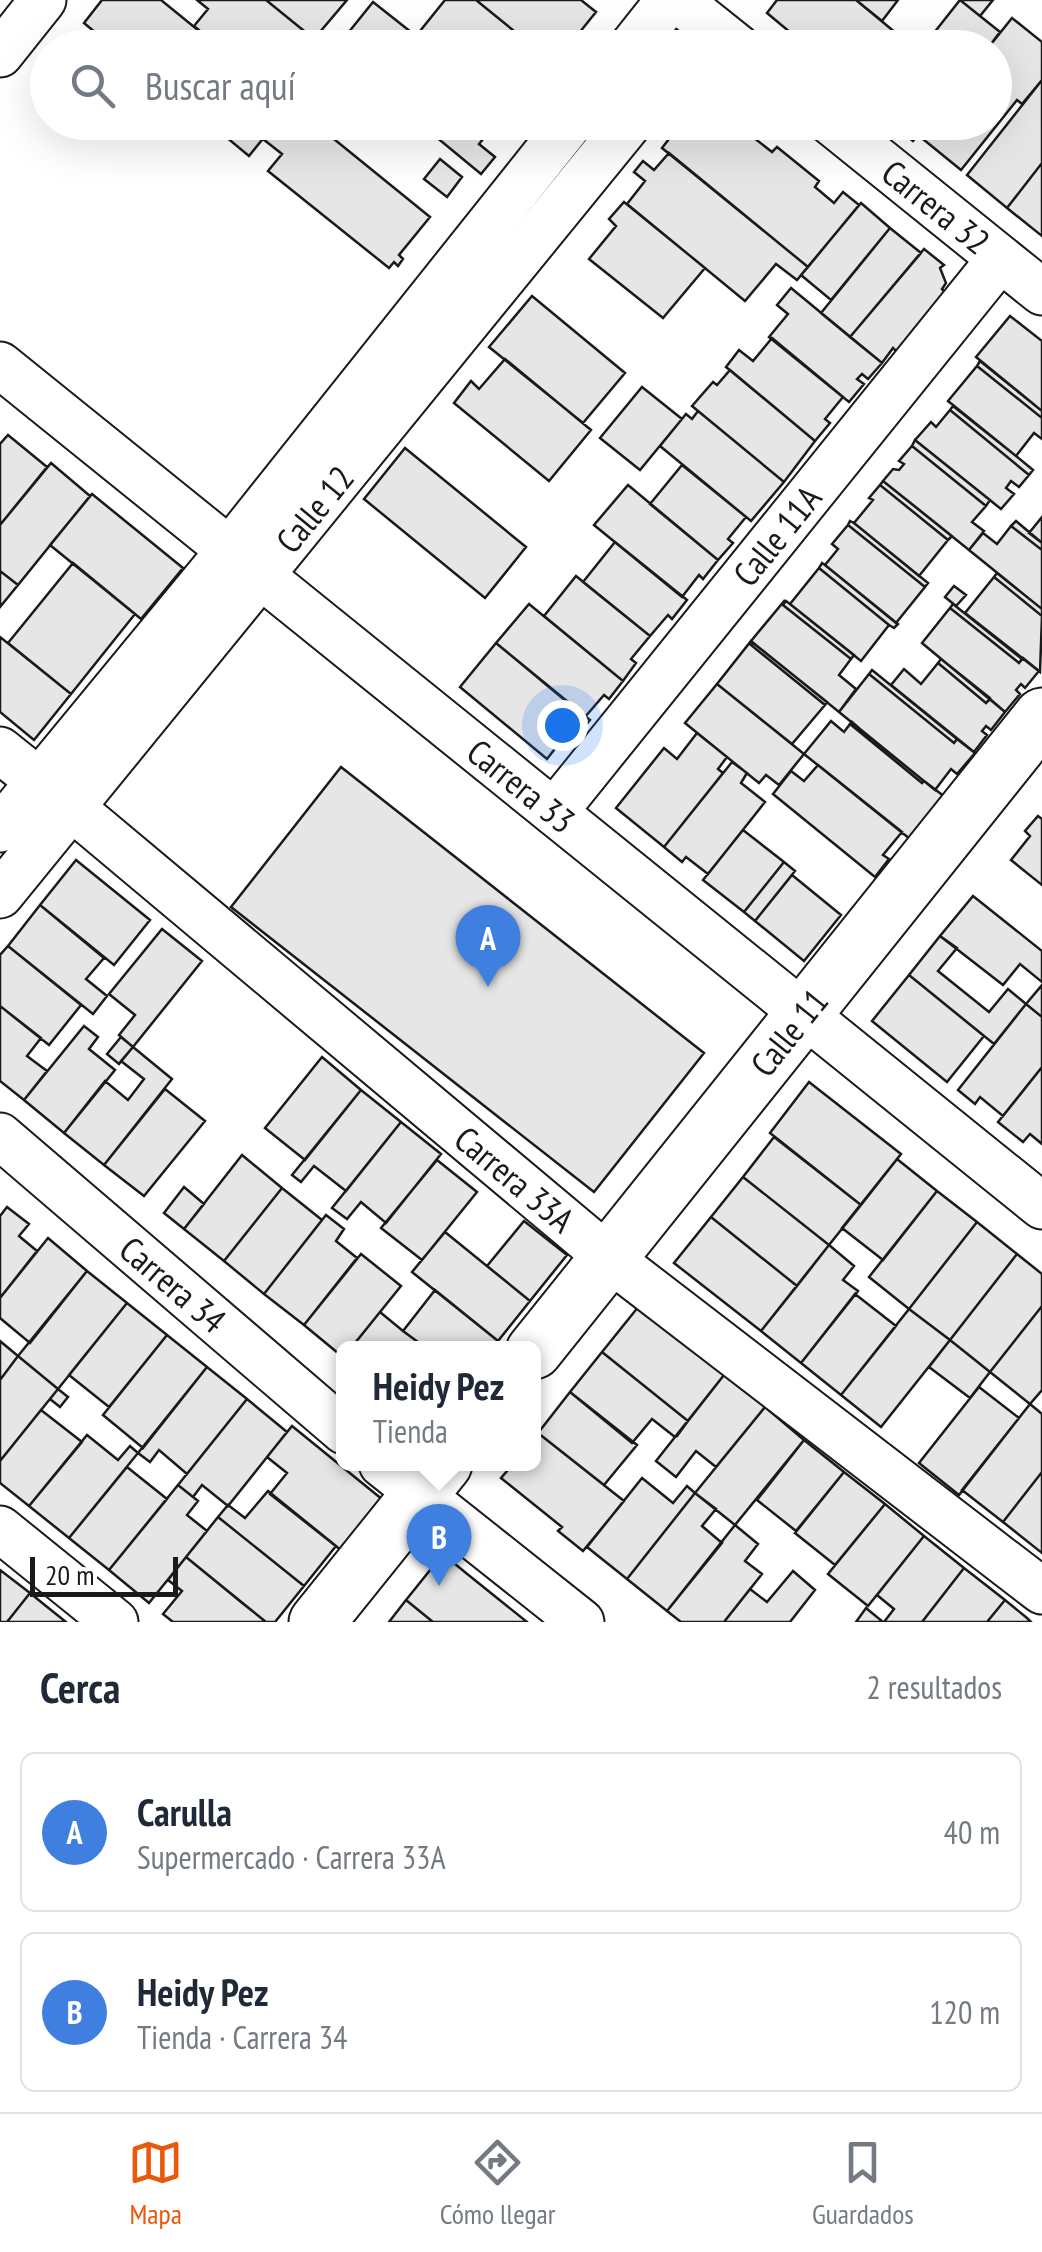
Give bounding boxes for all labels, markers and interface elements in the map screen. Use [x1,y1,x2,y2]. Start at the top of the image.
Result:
search box [30,30,1012,140]
icon: search [65,58,120,113]
text: Buscar aquí [145,61,296,110]
street label: Carrera 32 [873,149,1000,264]
street label: Calle 12 [265,456,364,562]
street label: Calle 11A [723,476,831,595]
your location [537,700,588,751]
street label: Carrera 33 [458,728,585,843]
pin: A [456,904,520,987]
street label: Calle 11 [740,979,838,1086]
street label: Carrera 33A [445,1116,584,1243]
street label: Carrera 34 [110,1226,236,1343]
popup [336,1341,541,1471]
text: Heidy Pez [373,1361,504,1410]
text: Tienda [373,1410,448,1452]
pin: B [406,1504,472,1586]
scale bar [30,1552,178,1596]
text: 20 m [45,1556,94,1593]
text: Cerca [40,1660,120,1715]
text: 2 resultados [867,1666,1002,1708]
text: Carulla [137,1787,232,1836]
text: A [66,1811,83,1853]
text: 40 m [944,1811,1000,1853]
text: Supermercado · Carrera 33A [137,1836,446,1878]
text: Heidy Pez [137,1967,269,2016]
text: B [67,1991,82,2033]
text: 120 m [929,1991,1000,2033]
text: Tienda · Carrera 34 [137,2016,348,2058]
tab: Mapa [128,2135,183,2232]
tab: Cómo llegar [440,2135,555,2232]
tab: Guardados [812,2135,914,2232]

